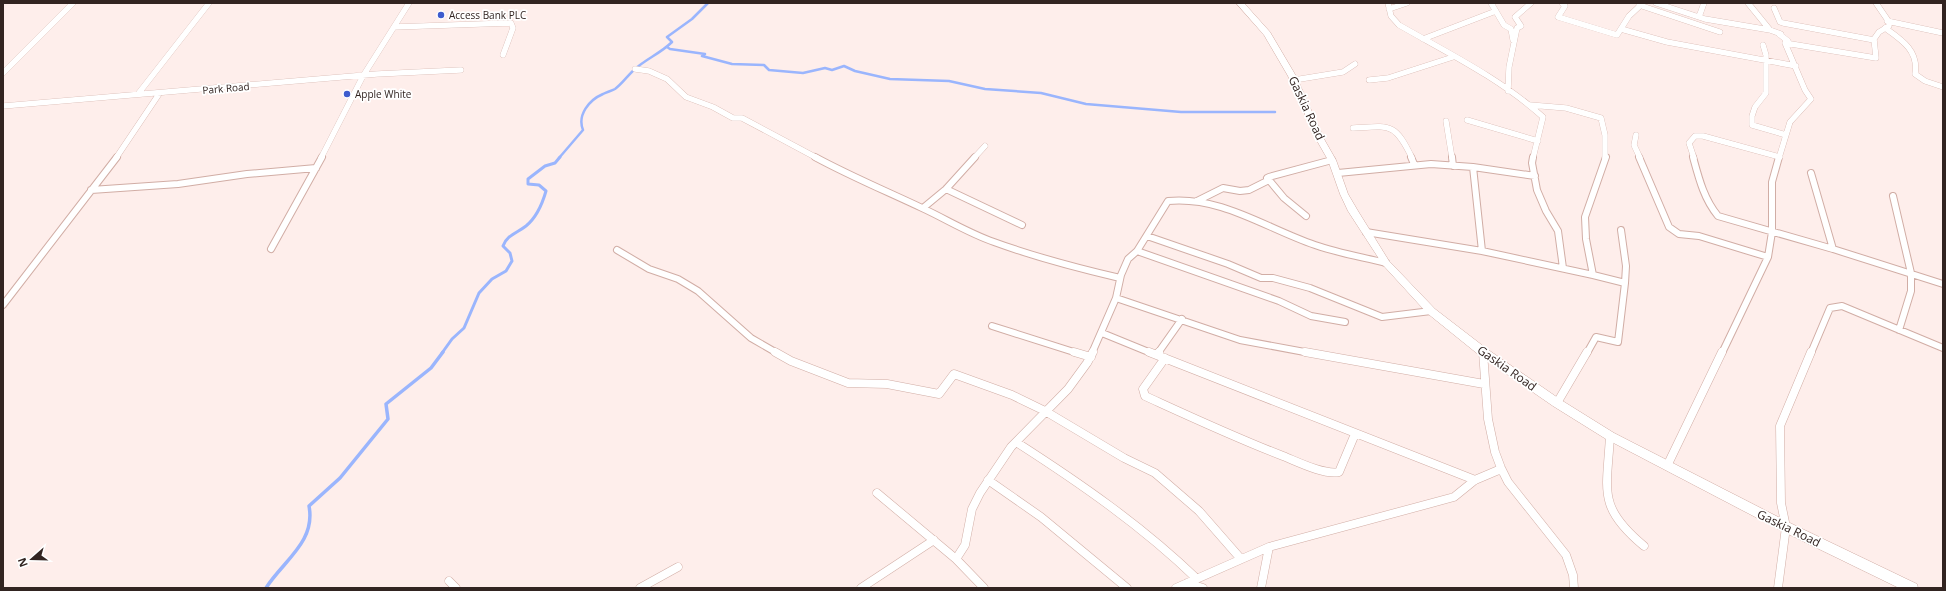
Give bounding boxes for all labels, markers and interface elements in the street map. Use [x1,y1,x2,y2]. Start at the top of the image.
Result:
place label: Access Bank PLC [449,8,526,22]
marker: Access Bank PLC [436,10,446,20]
street label: Gaskia Road [1285,73,1329,143]
street label: Park Road [202,79,250,97]
place label: Apple White [355,87,412,101]
marker: Apple White [342,89,352,99]
street label: Gaskia Road [1474,341,1540,395]
street label: Gaskia Road [1754,505,1824,551]
north arrow [12,539,52,579]
text: N [14,556,31,569]

